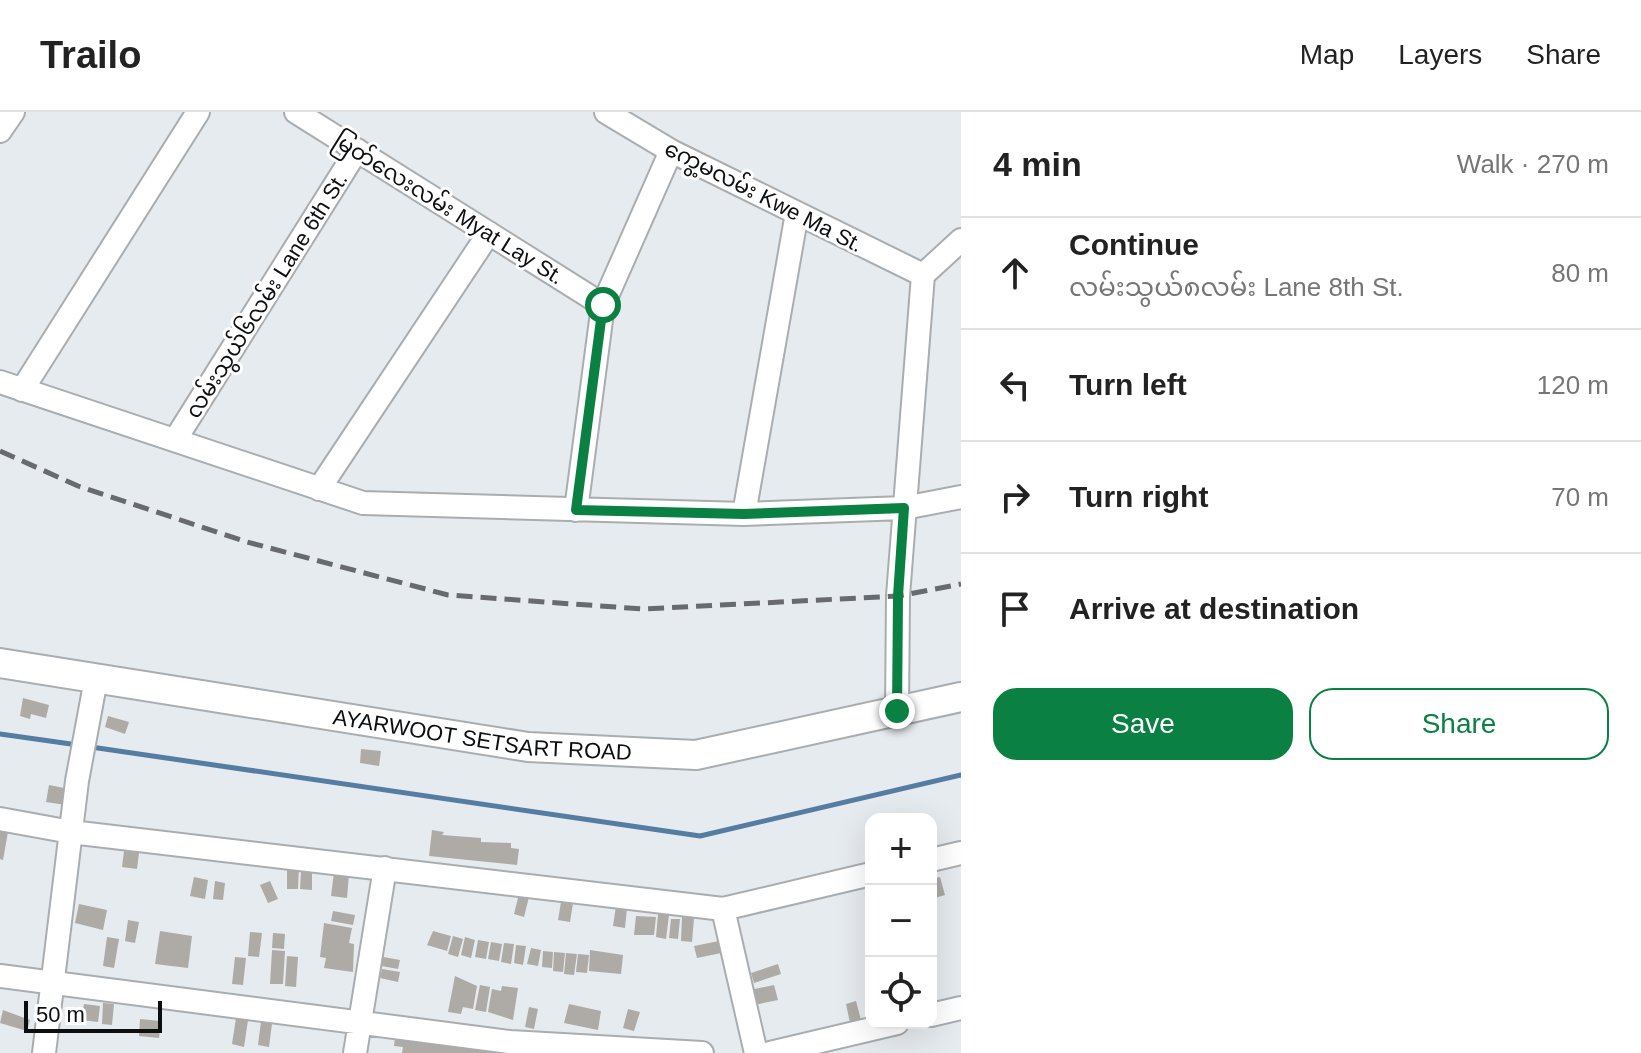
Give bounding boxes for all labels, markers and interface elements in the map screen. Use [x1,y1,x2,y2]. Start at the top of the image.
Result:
text: Trailo [40,34,141,76]
text: Map [1300,39,1354,70]
text: Layers [1398,39,1482,70]
text: Share [1526,39,1601,70]
street label: မြတ်လေးလမ်း Myat Lay St. [327,125,570,294]
street label: ကွေ့မလမ်း Kwe Ma St. [659,133,868,261]
text: 4 min [993,145,1082,183]
text: Walk · 270 m [1457,149,1609,179]
street label: လမ်းသွယ်၆လမ်း Lane 6th St. [178,166,356,425]
text: Continue [1069,228,1199,261]
icon: ahead [993,251,1037,295]
text: 80 m [1551,258,1609,288]
text: လမ်းသွယ်၈လမ်း Lane 8th St. [1069,272,1404,302]
route start [585,287,621,323]
icon: left [993,363,1037,407]
text: Turn left [1069,368,1187,401]
text: 120 m [1537,370,1609,400]
icon: right [993,475,1037,519]
text: Turn right [1069,480,1208,513]
text: 70 m [1551,482,1609,512]
icon: arrive [993,587,1037,631]
text: Arrive at destination [1069,592,1359,625]
button: Save [993,688,1293,760]
button: Share [1309,688,1609,760]
route end [879,693,915,729]
street label: AYARWOOT SETSART ROAD [331,704,632,765]
map controls [865,813,937,1029]
button: + [865,813,937,885]
button: − [865,885,937,957]
button: locate [865,957,937,1029]
scale bar [24,997,162,1033]
text: 50 m [36,1002,85,1027]

